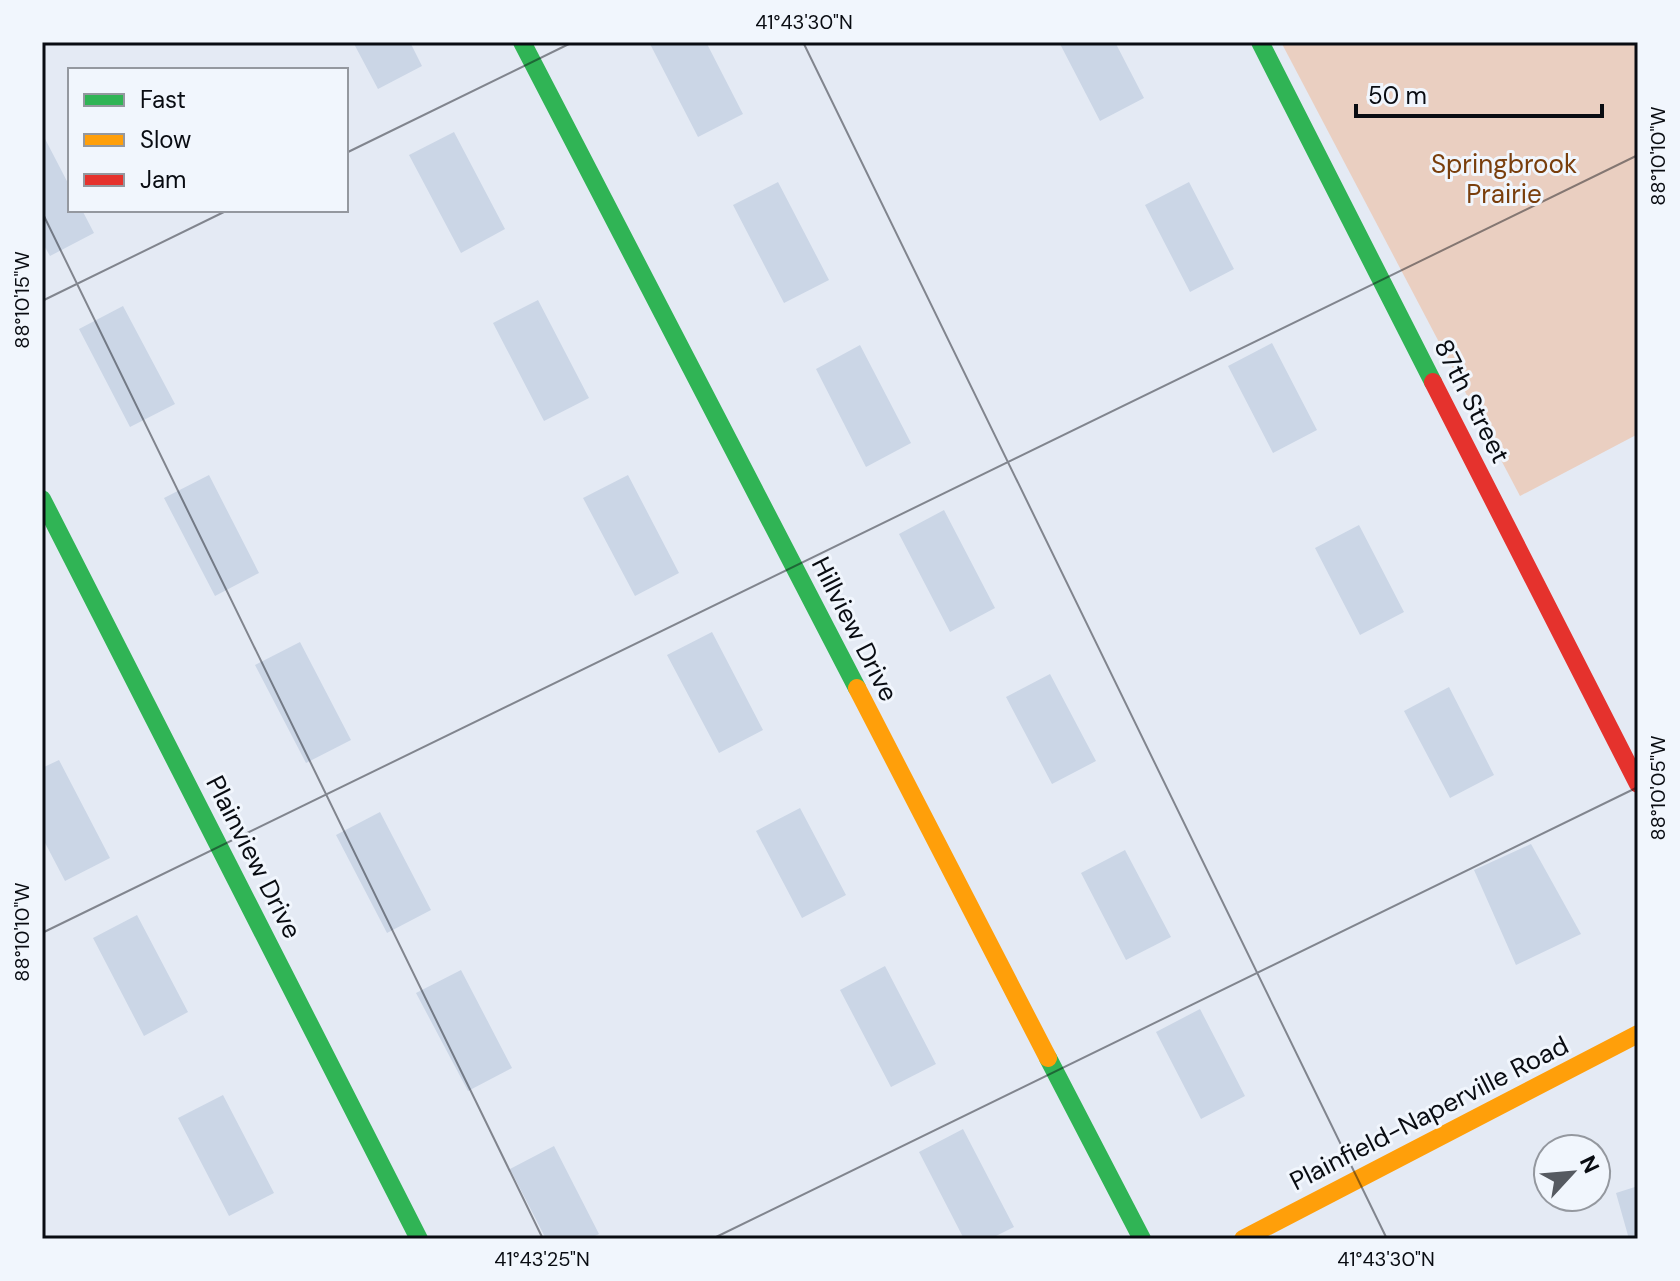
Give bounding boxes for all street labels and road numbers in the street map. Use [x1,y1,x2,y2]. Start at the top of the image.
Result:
street label: 87th Street [1426,333,1518,469]
street label: Hillview Drive [804,551,906,707]
street label: Plainview Drive [198,770,310,944]
street label: Plainfield-Naperville Road [1284,1028,1574,1198]

